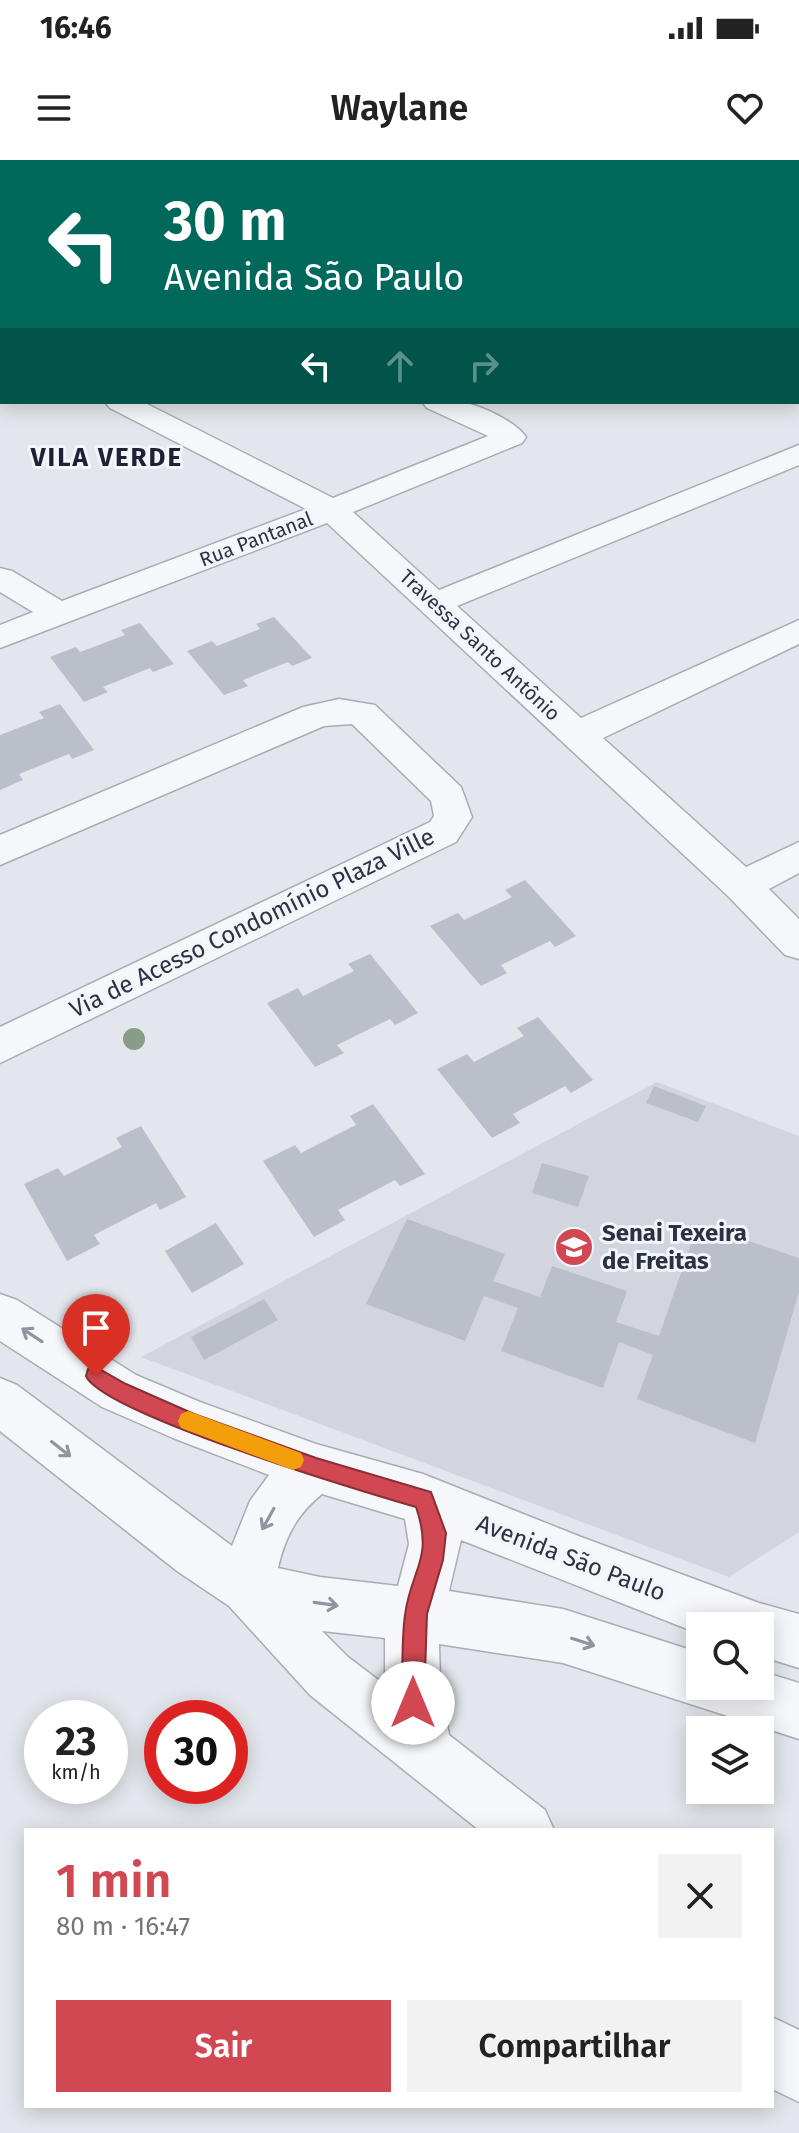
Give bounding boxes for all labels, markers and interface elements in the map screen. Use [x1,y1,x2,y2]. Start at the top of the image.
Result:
text: 16:46 [40,10,112,46]
icon: menu [32,86,76,130]
text: Waylane [331,86,468,130]
icon: heart [723,86,767,130]
text: 30 m [164,188,286,255]
icon: left [32,192,136,296]
text: Avenida São Paulo [164,256,464,300]
icon: left [294,344,338,388]
icon: ahead [378,344,422,388]
icon: right [462,344,506,388]
district label: VILA VERDE [30,442,183,473]
street label: Rua Pantanal [196,506,316,572]
street label: Travessa Santo Antônio [395,564,565,726]
street label: Via de Acesso Condomínio Plaza Ville [65,822,439,1024]
place label: Senai Texeira de Freitas [602,1219,747,1275]
school or university icon: Senai Texeira de Freitas [553,1226,595,1268]
pin [62,1294,130,1376]
icon: arrive [74,1306,118,1350]
one-way arrow [21,1327,44,1343]
one-way arrow [50,1440,71,1458]
one-way arrow [260,1507,276,1530]
street label: Avenida São Paulo [473,1509,669,1607]
one-way arrow [313,1597,339,1612]
map controls [686,1612,774,1804]
button: search [686,1612,774,1700]
one-way arrow [570,1636,595,1651]
position arrow [371,1661,455,1745]
speed limit sign: 30 [144,1700,248,1804]
button: layers [686,1716,774,1804]
text: 23 [55,1718,97,1766]
text: km/h [51,1760,101,1784]
text: 1 min [56,1852,172,1910]
button: close [658,1854,742,1938]
text: 80 m · 16:47 [56,1911,190,1942]
button: Sair [56,2000,391,2092]
button: Compartilhar [407,2000,742,2092]

